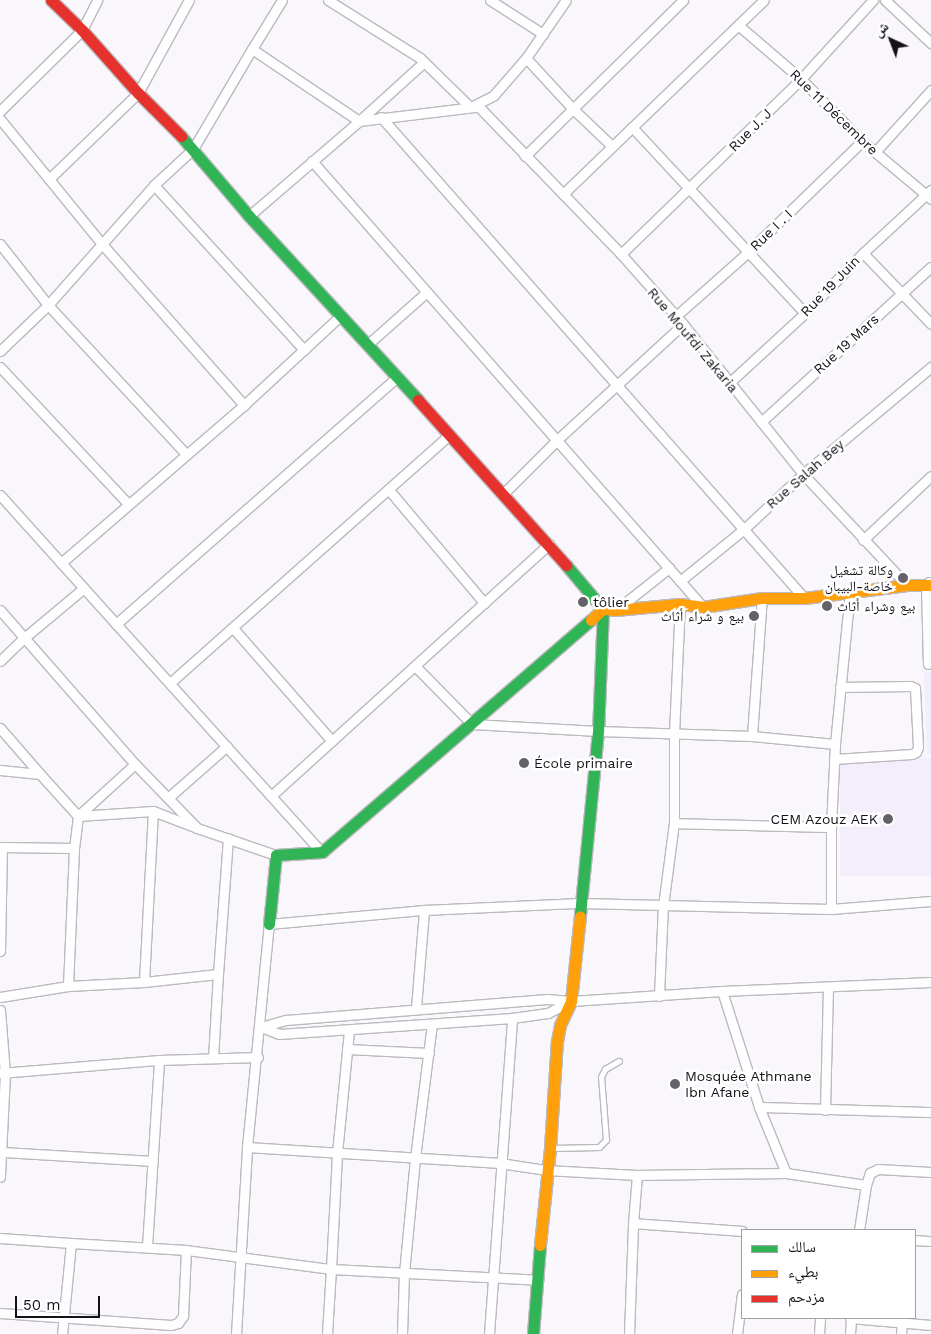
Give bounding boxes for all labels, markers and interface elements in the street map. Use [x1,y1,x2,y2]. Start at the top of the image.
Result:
north arrow [866,15,916,65]
text: ش [870,18,892,40]
street label: Rue 11 Décembre [786,66,882,158]
street label: Rue J. J [725,105,775,155]
street label: Rue I . I [746,206,796,254]
street label: Rue 19 Juin [797,252,863,320]
street label: Rue Moufdi Zakaria [644,284,742,396]
street label: Rue 19 Mars [810,310,882,378]
street label: Rue Salah Bey [763,436,847,512]
place label: وكالة تشغيل خاصة-البيبان [825,562,893,594]
marker: وكالة تشغيل خاصة-البيبان [897,572,909,584]
place label: tôlier [593,594,629,610]
marker: tôlier [577,596,589,608]
place label: بيع وشراء أثاث [837,598,915,614]
marker: بيع وشراء أثاث [821,600,833,612]
place label: بيع و شراء أثاث [661,608,744,624]
marker: بيع و شراء أثاث [748,610,760,622]
place label: École primaire [534,755,633,771]
marker: École primaire [518,757,530,769]
place label: CEM Azouz AEK [769,811,878,827]
marker: CEM Azouz AEK [882,813,894,825]
place label: Mosquée Athmane Ibn Afane [685,1068,812,1100]
marker: Mosquée Athmane Ibn Afane [669,1078,681,1090]
legend [741,1229,916,1319]
text: سالك [788,1238,816,1256]
text: بطيء [788,1263,818,1281]
scale bar [18,1286,102,1318]
text: مزدحم [788,1288,825,1306]
text: 50 m [23,1296,60,1314]

